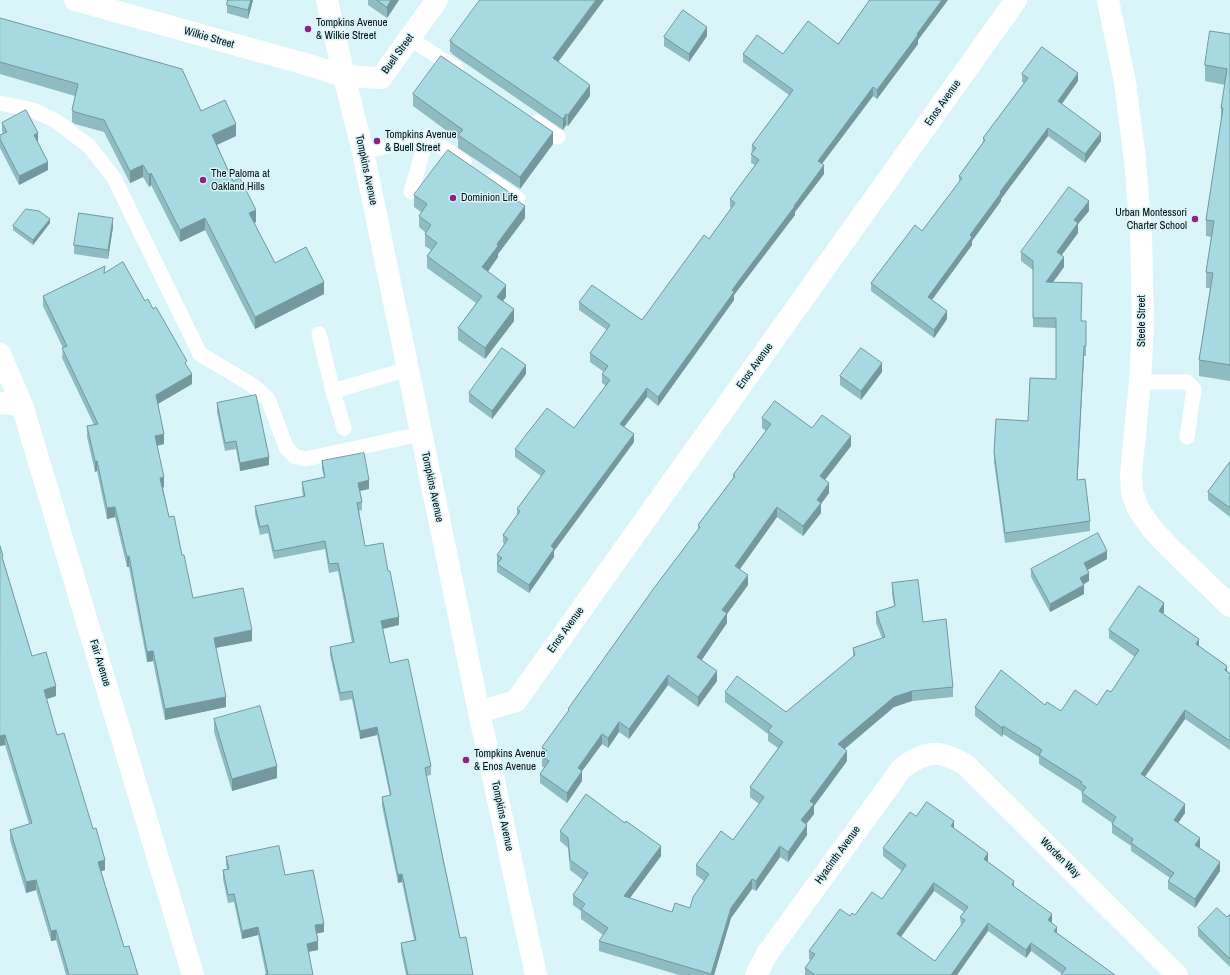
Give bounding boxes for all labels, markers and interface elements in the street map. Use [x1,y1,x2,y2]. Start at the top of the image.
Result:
place label: Tompkins Avenue & Wilkie Street [316,16,388,42]
marker: Tompkins Avenue & Wilkie Street [303,24,313,34]
street label: Wilkie Street [182,25,236,51]
street label: Buell Street [379,31,417,77]
street label: Enos Avenue [922,77,964,129]
place label: Tompkins Avenue & Buell Street [385,128,457,154]
street label: Tompkins Avenue [352,134,380,206]
marker: Tompkins Avenue & Buell Street [372,136,382,146]
place label: The Paloma at Oakland Hills [211,167,270,193]
marker: The Paloma at Oakland Hills [198,175,208,185]
place label: Dominion Life [461,191,518,205]
marker: Dominion Life [448,193,458,203]
place label: Urban Montessori Charter School [1115,206,1187,232]
marker: Urban Montessori Charter School [1190,214,1200,224]
street label: Steele Street [1135,295,1149,347]
street label: Enos Avenue [734,340,776,392]
street label: Tompkins Avenue [418,451,446,523]
street label: Enos Avenue [545,604,587,656]
street label: Fair Avenue [87,638,113,688]
place label: Tompkins Avenue & Enos Avenue [474,747,546,773]
marker: Tompkins Avenue & Enos Avenue [461,755,471,765]
street label: Tompkins Avenue [488,780,516,852]
street label: Hyacinth Avenue [813,823,863,887]
street label: Worden Way [1037,835,1083,881]

